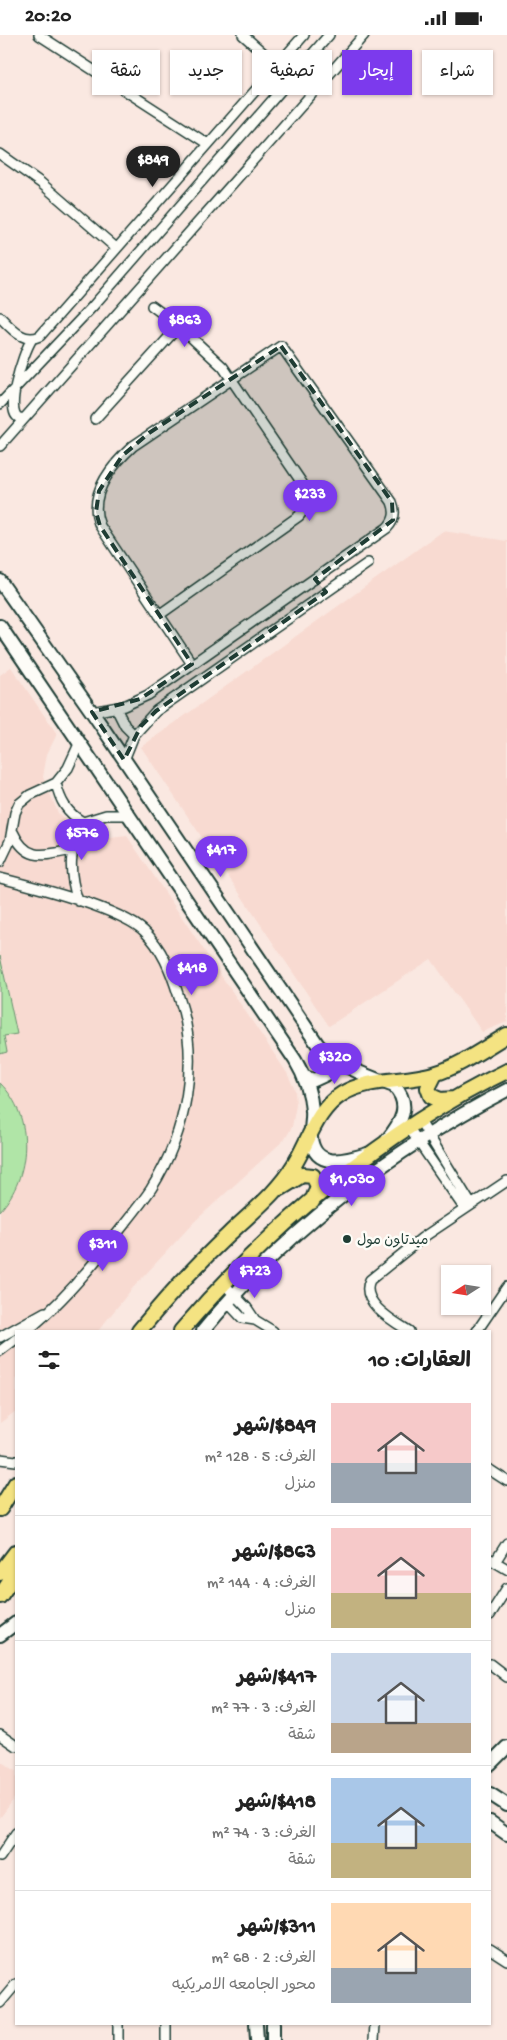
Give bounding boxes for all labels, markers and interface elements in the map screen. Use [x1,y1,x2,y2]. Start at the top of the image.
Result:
text: 20:20 [25,6,71,29]
chip: شقة [92,50,160,95]
chip: جديد [170,50,242,95]
chip: تصفية [252,50,332,95]
chip: إيجار [342,50,412,95]
chip: شراء [422,50,493,95]
pin: $849 [123,145,183,188]
text: $849 [137,152,169,171]
pin: $863 [155,305,215,348]
text: $863 [169,312,201,331]
pin: $233 [280,479,340,522]
text: $233 [294,486,326,505]
pin: $576 [52,819,112,861]
text: $576 [66,825,98,844]
pin: $417 [191,835,251,878]
text: $417 [206,842,236,861]
pin: $418 [162,953,222,996]
text: $418 [177,960,207,979]
pin: $320 [305,1043,365,1085]
text: $320 [319,1049,351,1068]
pin: $1,030 [311,1165,393,1207]
text: $1,030 [329,1171,375,1190]
pin: $311 [73,1229,133,1272]
marker: ميدتاون مول [341,1233,353,1245]
place label: ميدتاون مول [357,1233,428,1250]
text: $311 [89,1236,117,1255]
pin: $723 [225,1257,285,1299]
text: $723 [239,1263,271,1282]
north arrow [441,1265,491,1315]
map controls [441,1265,491,1315]
icon: filters [35,1346,63,1374]
text: العقارات: 10 [369,1350,471,1375]
text: $849/شهر [235,1415,316,1440]
icon: home [371,1423,431,1483]
text: الغرف: 5 · 128 m² [205,1449,316,1468]
text: منزل [284,1476,316,1495]
text: $863/شهر [234,1541,316,1566]
icon: home [371,1548,431,1608]
text: الغرف: 4 · 144 m² [207,1575,316,1594]
text: منزل [284,1602,316,1621]
text: $417/شهر [237,1666,316,1691]
icon: home [371,1673,431,1733]
text: الغرف: 3 · 77 m² [211,1700,316,1719]
text: شقة [288,1727,316,1746]
text: $418/شهر [237,1791,316,1816]
icon: home [371,1798,431,1858]
text: الغرف: 3 · 74 m² [212,1825,316,1844]
text: شقة [288,1852,316,1871]
text: $311/شهر [239,1916,316,1941]
icon: home [371,1923,431,1983]
text: الغرف: 2 · 68 m² [211,1950,316,1969]
text: محور الجامعه الامريكيه [172,1977,316,1996]

